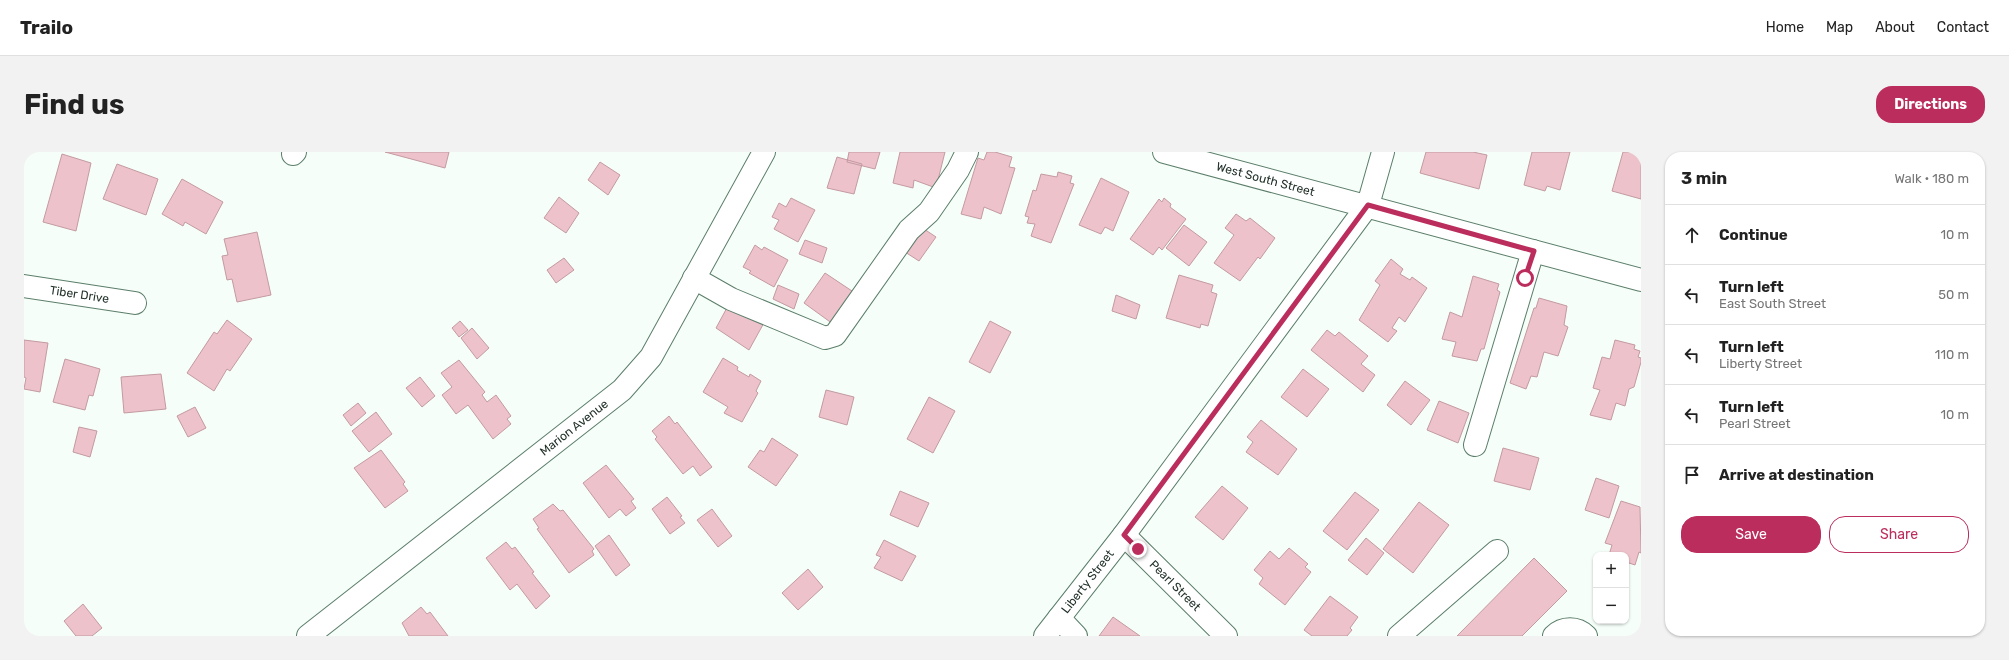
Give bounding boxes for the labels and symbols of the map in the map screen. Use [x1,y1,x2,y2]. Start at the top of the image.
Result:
street label: West South Street [1215,159,1316,199]
route start [1516,269,1534,287]
street label: Tiber Drive [49,283,110,306]
street label: Marion Avenue [537,396,611,459]
route end [1129,540,1147,558]
street label: Liberty Street [1058,547,1117,616]
street label: Pearl Street [1147,557,1204,614]

